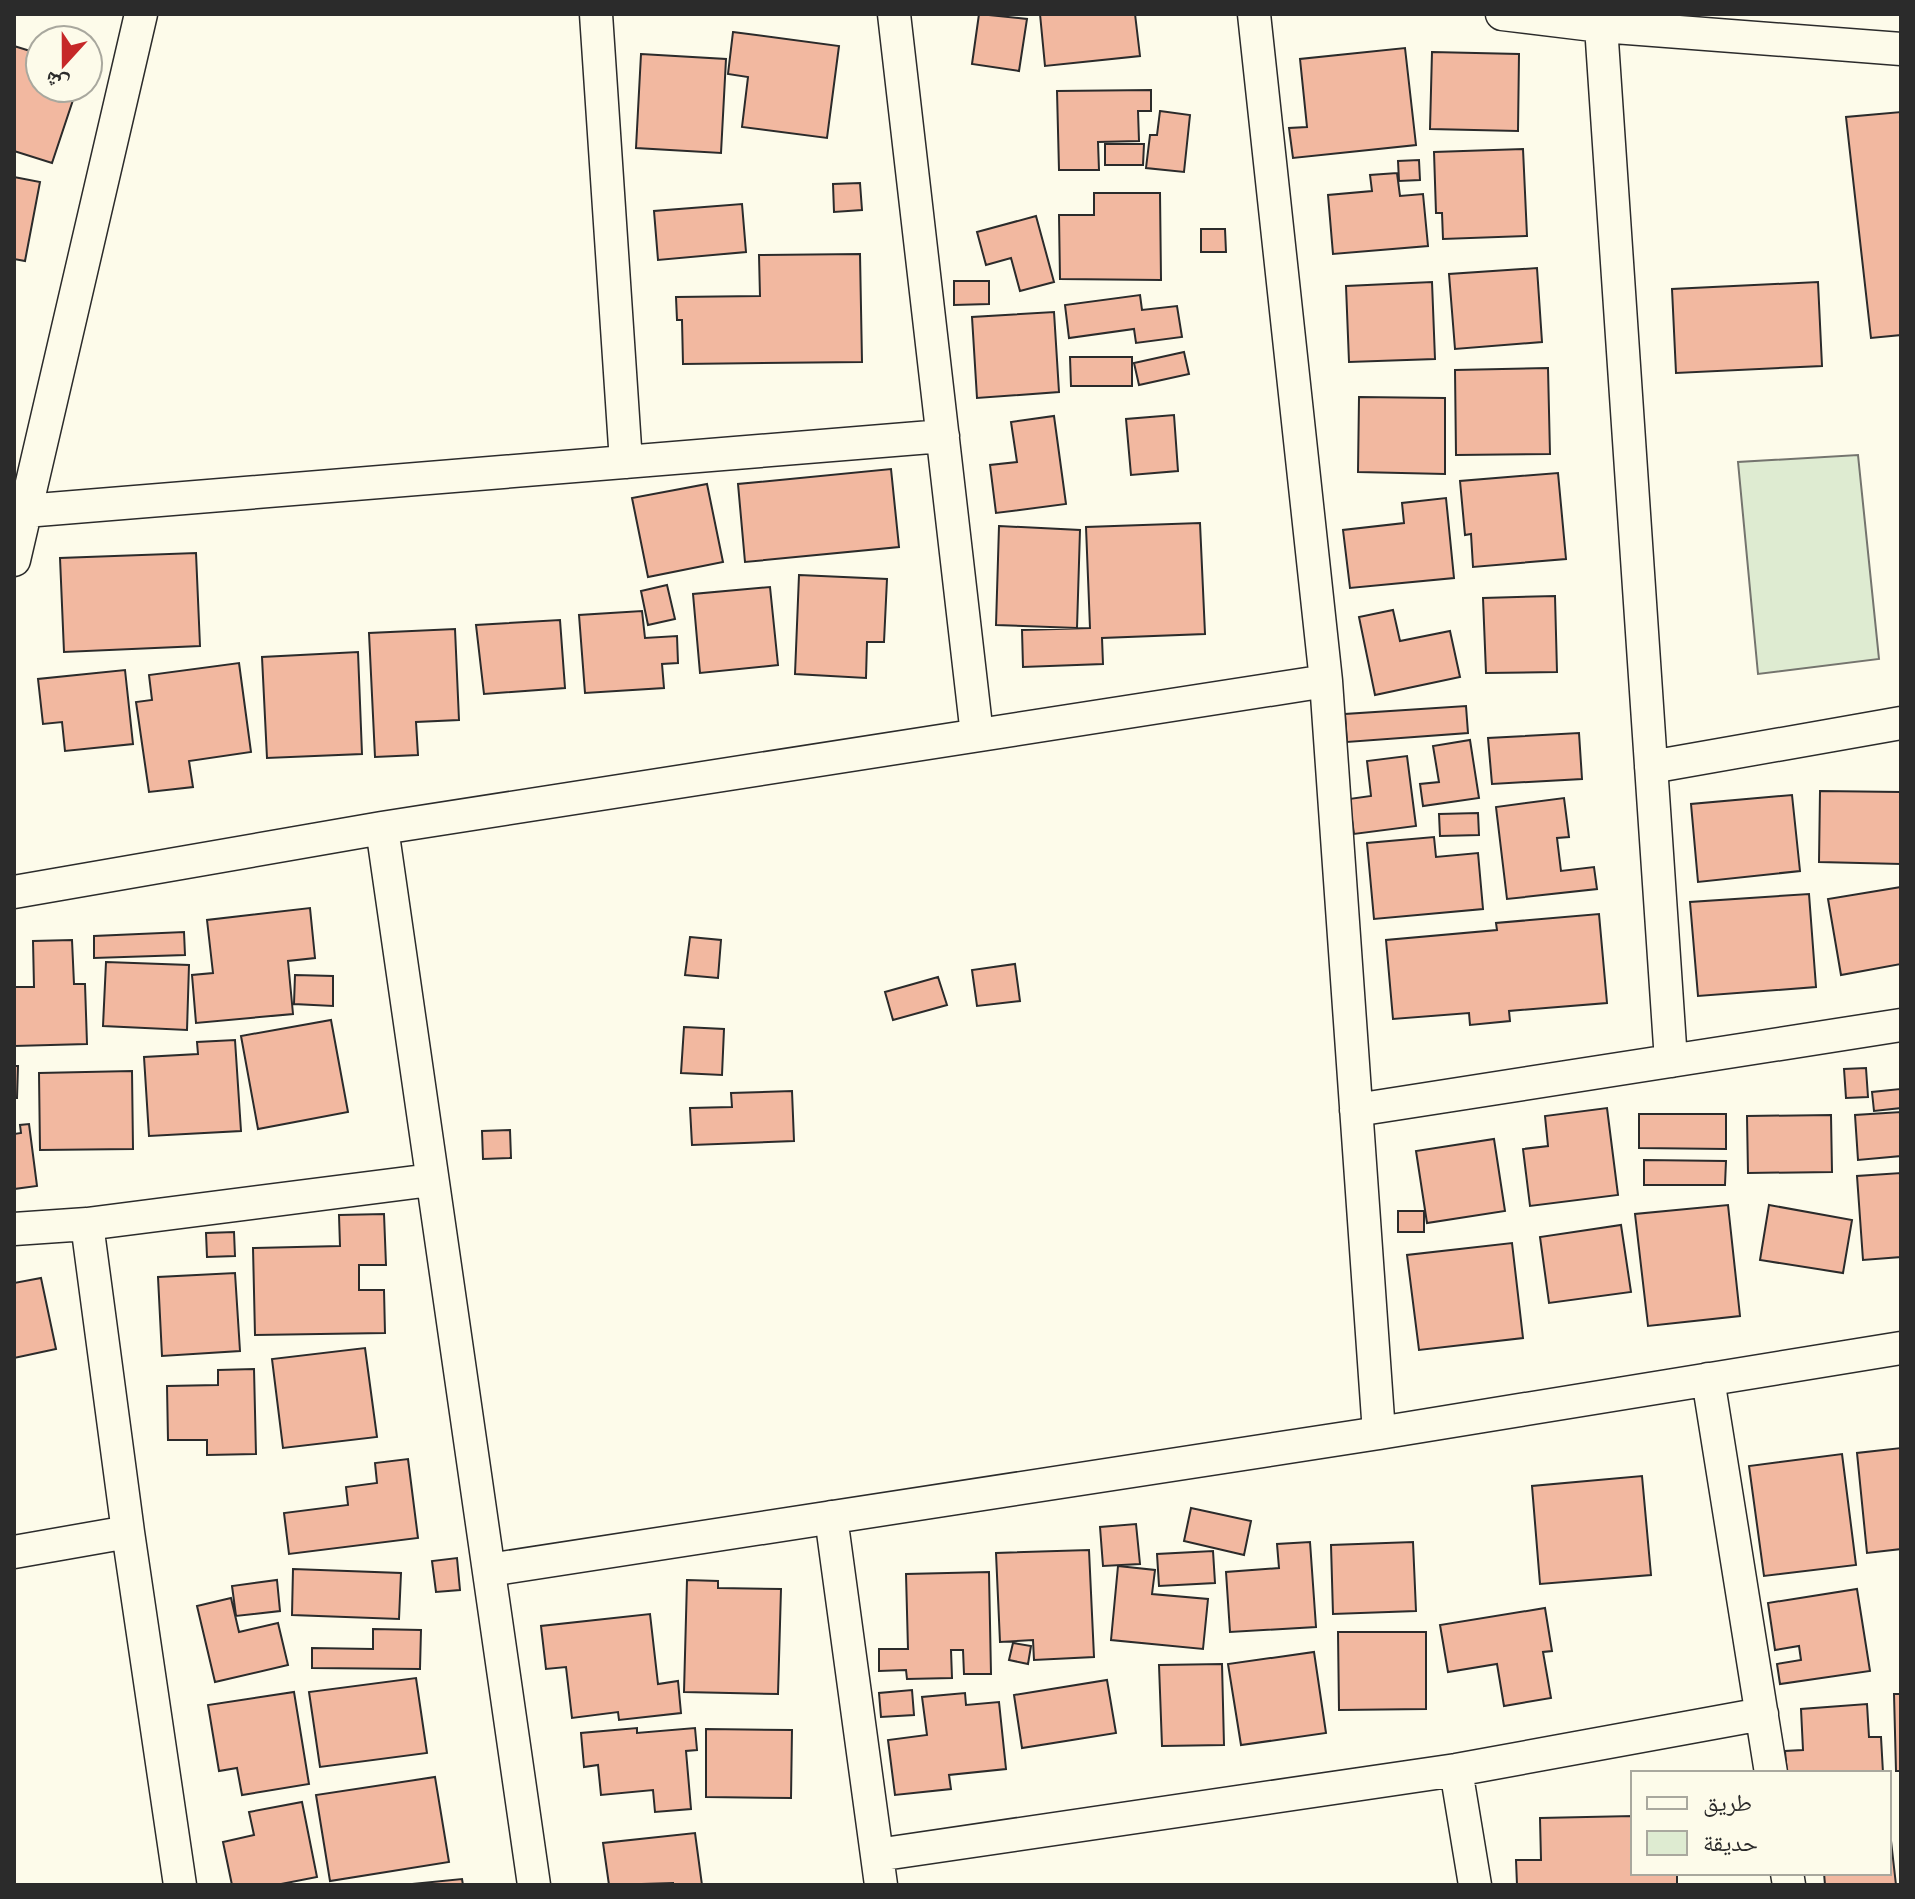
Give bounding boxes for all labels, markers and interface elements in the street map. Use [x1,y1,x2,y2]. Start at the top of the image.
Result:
north arrow [24,24,104,104]
text: ش [41,64,73,101]
legend [1631,1771,1891,1875]
text: طريق [1703,1785,1752,1818]
text: حديقة [1703,1825,1758,1858]

